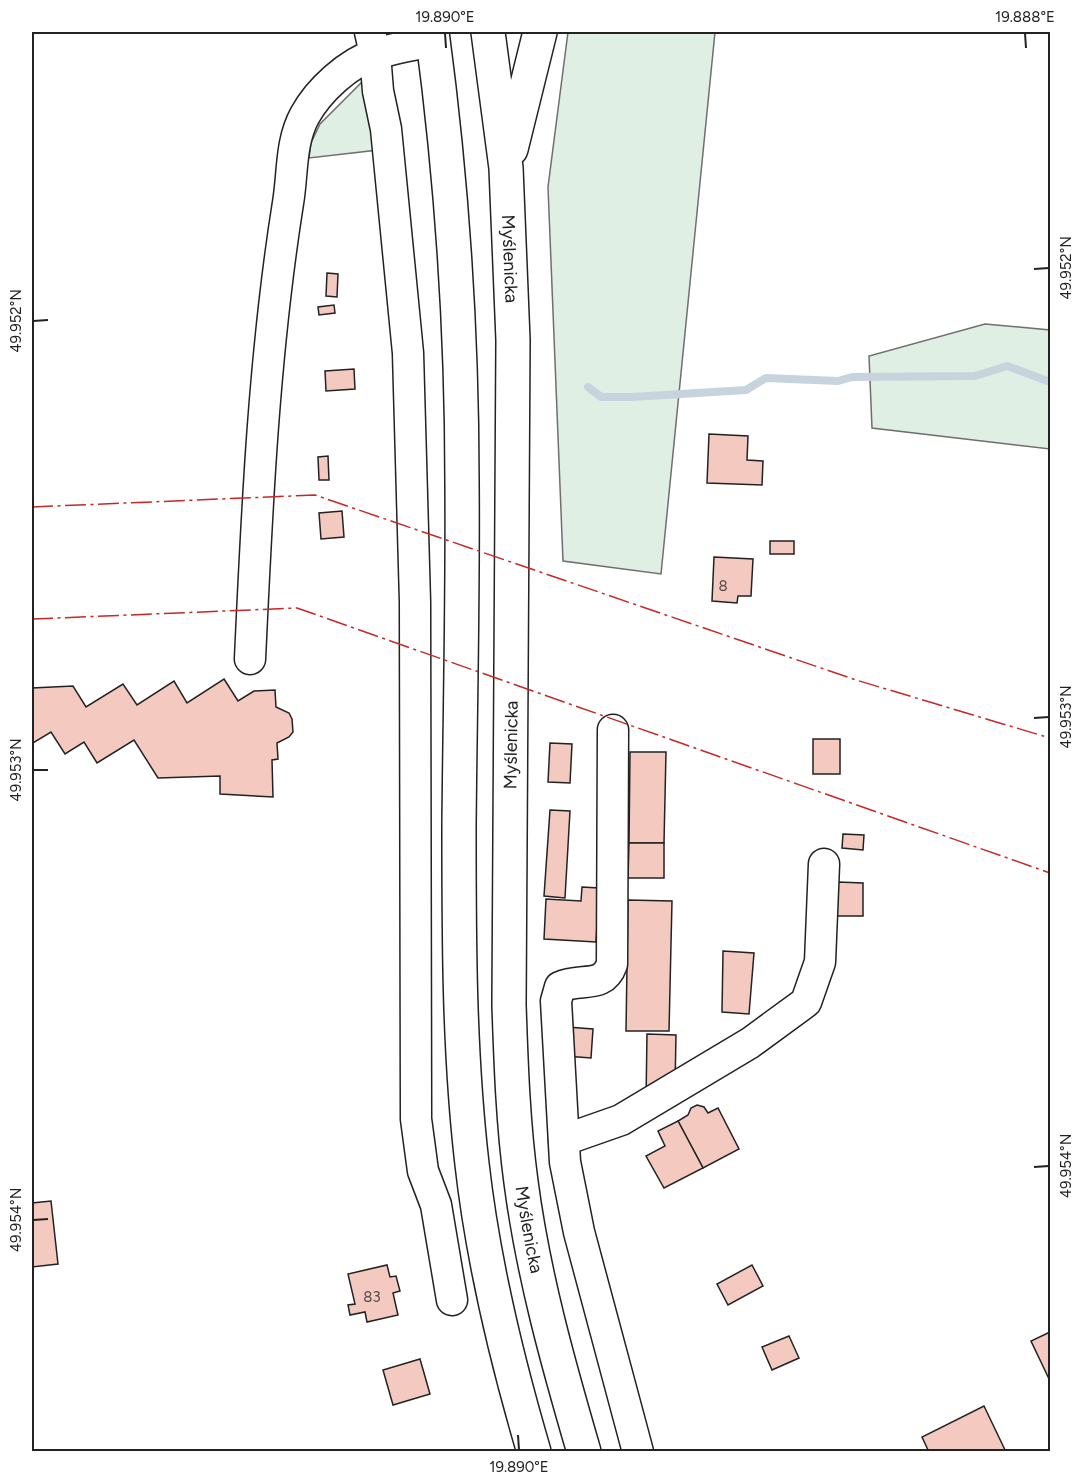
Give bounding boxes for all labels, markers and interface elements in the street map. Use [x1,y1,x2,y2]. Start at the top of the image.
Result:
text: 19.890°E [415,8,475,26]
text: 19.888°E [995,8,1055,26]
street label: Myślenicka [497,214,522,303]
text: 49.952°N [1057,236,1075,300]
text: 49.952°N [7,289,25,353]
house number: 8 [718,577,728,595]
text: 49.953°N [1057,685,1075,749]
street label: Myślenicka [499,701,523,789]
text: 49.953°N [7,738,25,802]
text: 49.954°N [1057,1134,1075,1198]
street label: Myślenicka [511,1184,548,1275]
text: 49.954°N [7,1188,25,1252]
house number: 83 [363,1288,381,1306]
text: 19.890°E [489,1458,549,1476]

